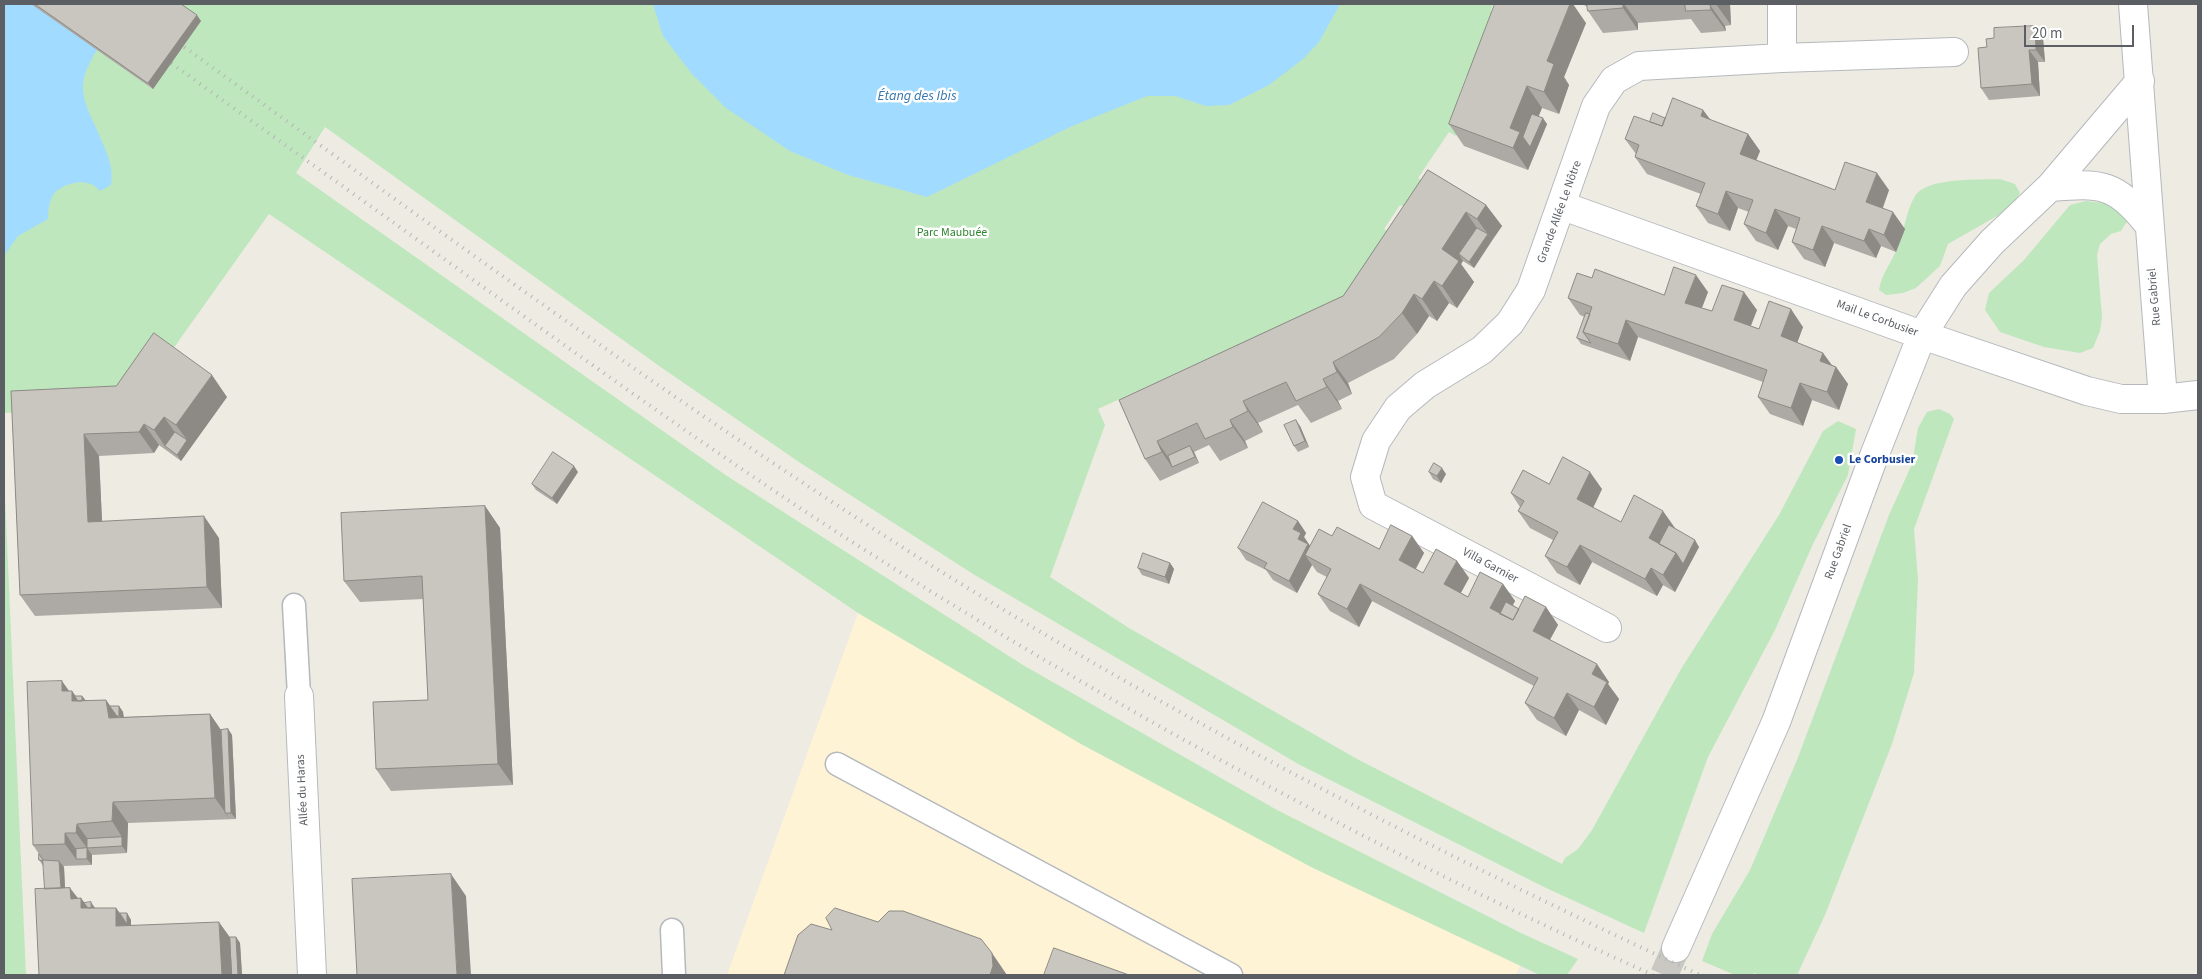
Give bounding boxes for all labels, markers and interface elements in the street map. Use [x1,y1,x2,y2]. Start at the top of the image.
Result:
scale bar [2027,15,2137,47]
text: 20 m [2032,23,2062,44]
water label: Étang des Ibis [877,89,957,105]
street label: Grande Allée Le Nôtre [1535,159,1585,265]
park label: Parc Maubuée [917,226,987,240]
street label: Rue Gabriel [2145,268,2165,326]
street label: Mail Le Corbusier [1834,298,1920,340]
place label: Le Corbusier [1849,453,1915,467]
marker: Le Corbusier [1833,454,1845,466]
street label: Rue Gabriel [1822,522,1856,582]
street label: Villa Garnier [1460,545,1520,587]
street label: Allée du Haras [294,754,312,826]

